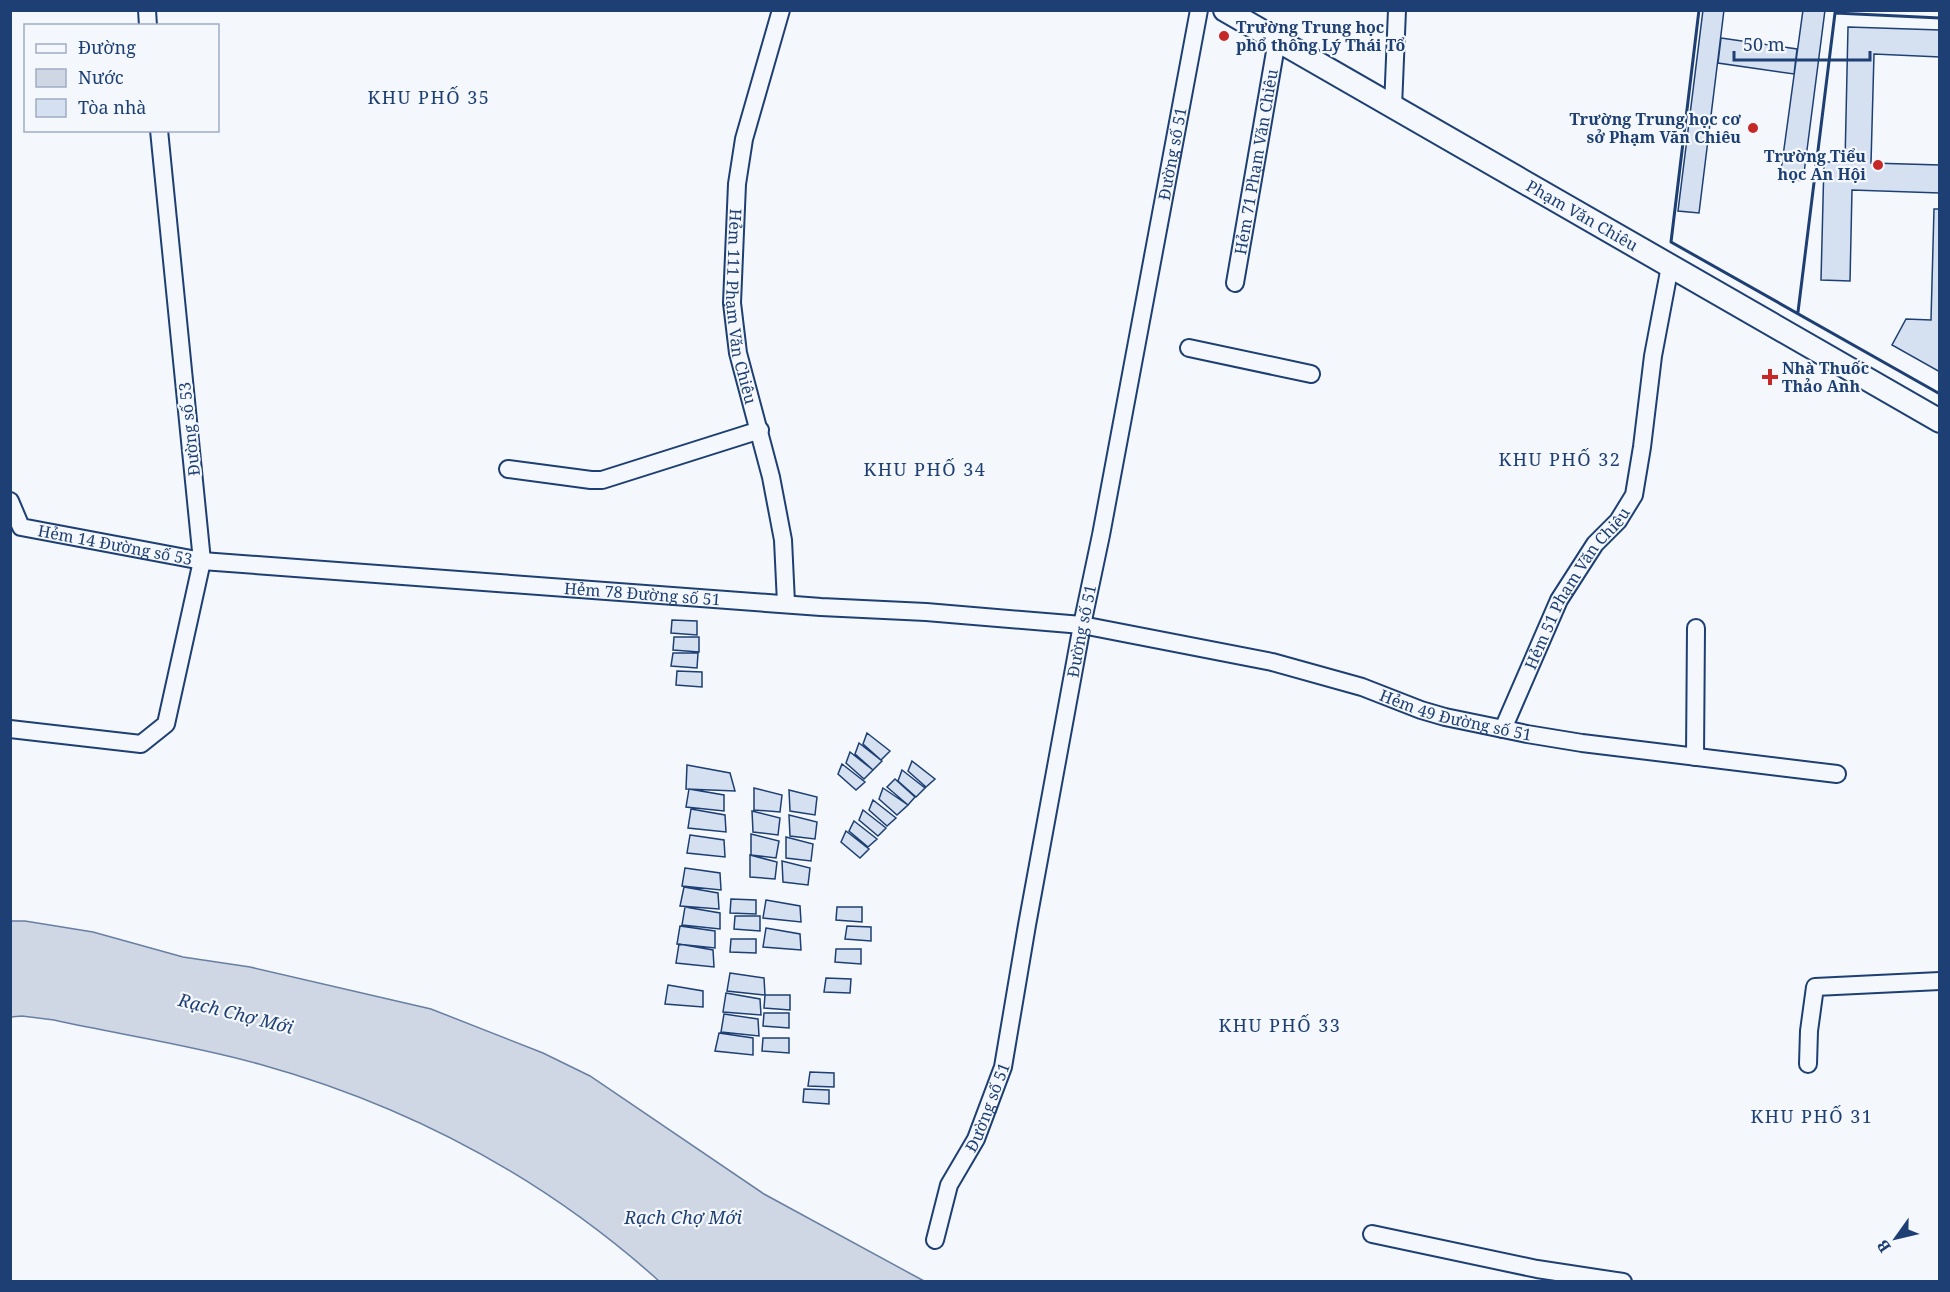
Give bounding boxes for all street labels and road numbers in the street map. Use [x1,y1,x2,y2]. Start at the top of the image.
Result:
street label: Hẻm 71 Phạm Văn Chiêu [1229,67,1283,256]
street label: Đường số 51 [1153,105,1192,202]
street label: Phạm Văn Chiêu [1522,175,1642,256]
street label: Hẻm 111 Phạm Văn Chiêu [721,208,762,406]
street label: Đường số 53 [173,381,205,477]
street label: Hẻm 51 Phạm Văn Chiêu [1519,503,1635,673]
street label: Hẻm 14 Đường số 53 [36,519,194,570]
street label: Hẻm 78 Đường số 51 [563,577,721,611]
street label: Đường số 51 [1062,583,1101,679]
street label: Hẻm 49 Đường số 51 [1377,684,1533,746]
street label: Đường số 51 [960,1059,1015,1156]

